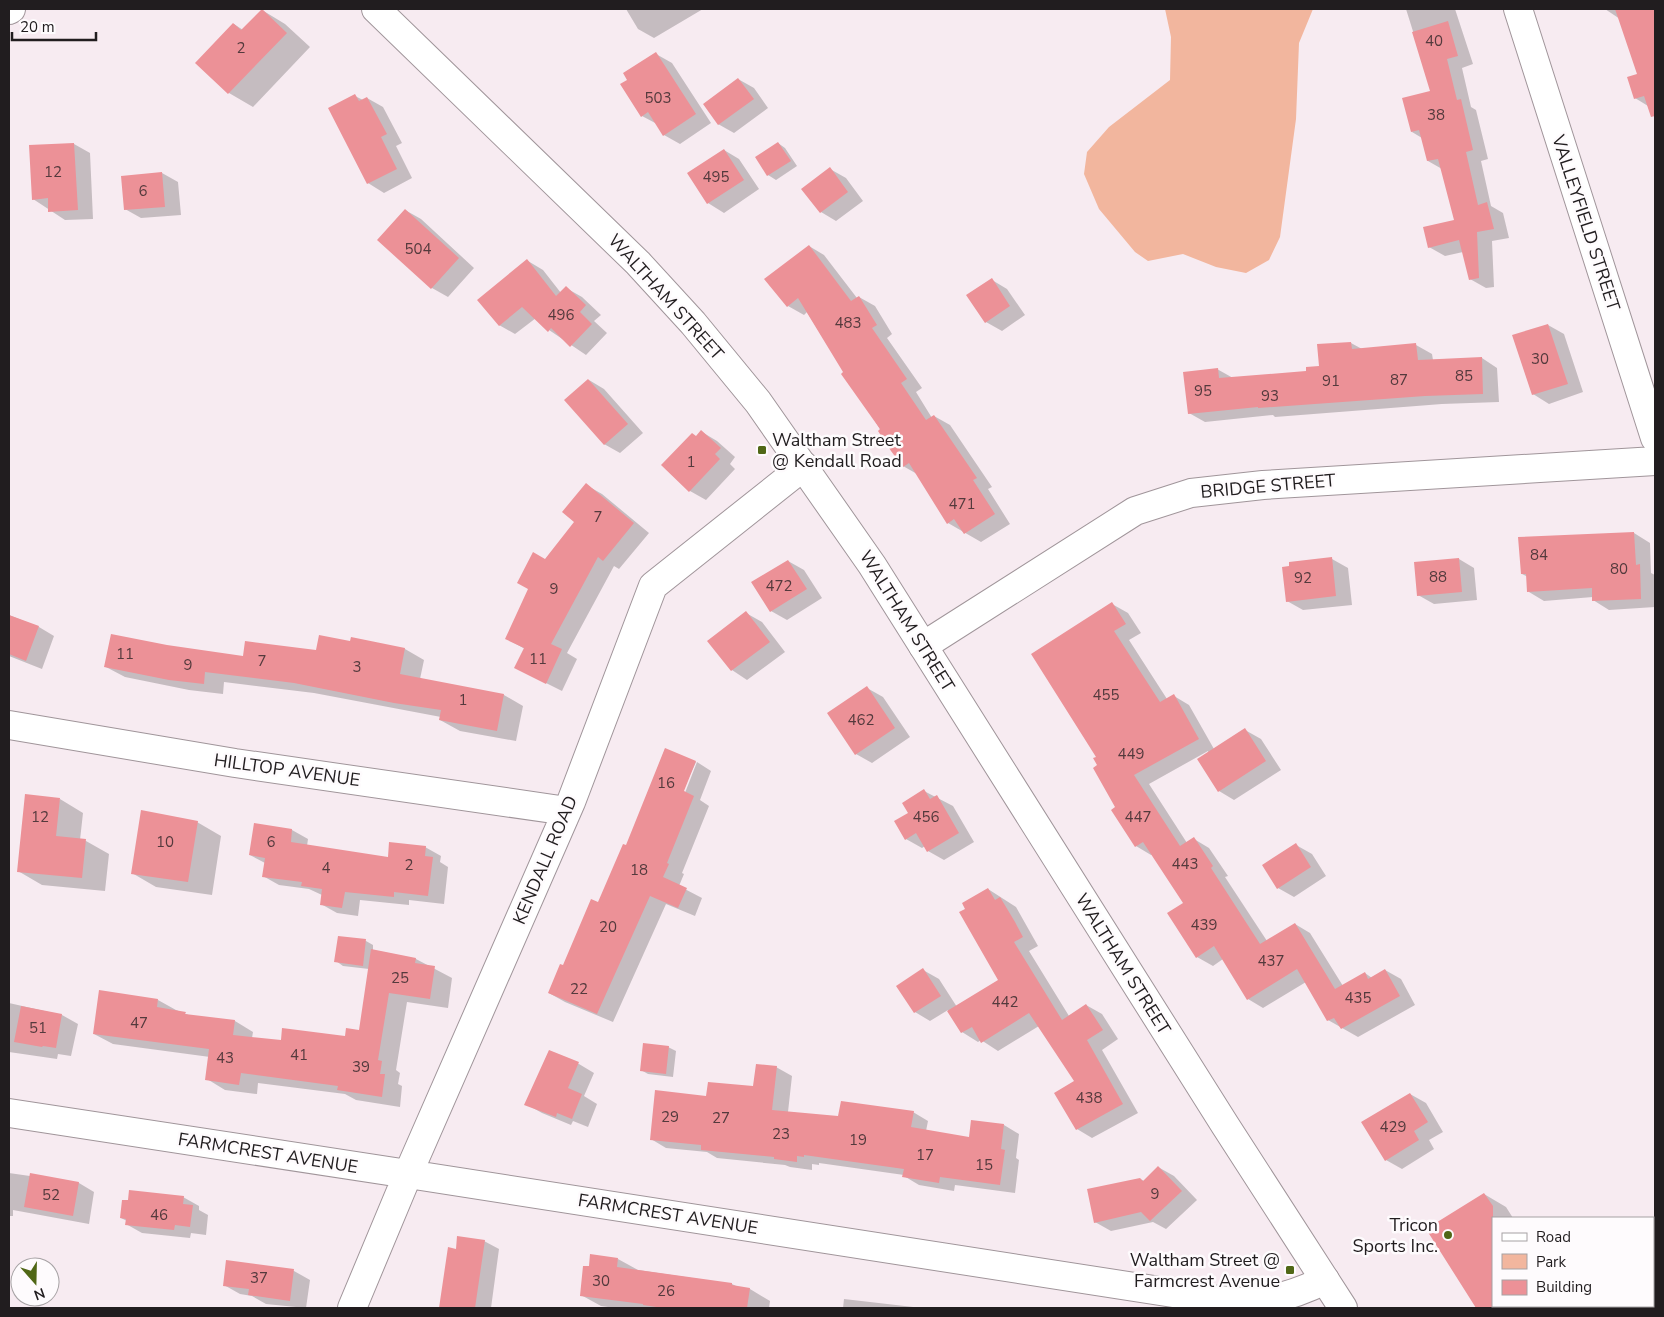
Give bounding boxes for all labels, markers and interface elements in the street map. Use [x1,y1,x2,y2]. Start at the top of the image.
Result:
scale bar [12,10,96,42]
text: 20 m [20,17,55,37]
house number: 40 [1425,31,1443,51]
house number: 2 [236,38,246,58]
house number: 503 [644,88,672,108]
house number: 38 [1427,105,1445,125]
street label: VALLEYFIELD STREET [1546,131,1626,314]
house number: 12 [44,162,62,182]
house number: 495 [702,167,730,187]
house number: 6 [138,181,148,201]
street label: WALTHAM STREET [603,229,729,365]
house number: 504 [404,239,432,259]
house number: 496 [547,305,575,325]
house number: 483 [834,313,862,333]
house number: 30 [1531,349,1549,369]
house number: 85 [1455,366,1473,386]
house number: 87 [1390,370,1408,390]
house number: 91 [1322,371,1340,391]
house number: 95 [1194,381,1212,401]
house number: 93 [1261,386,1279,406]
place label: Waltham Street @ Kendall Road [772,428,902,473]
marker: Waltham Street @ Kendall Road [756,444,768,456]
house number: 1 [686,452,696,472]
street label: BRIDGE STREET [1199,468,1337,504]
house number: 471 [948,494,976,514]
house number: 7 [593,507,603,527]
house number: 84 [1530,545,1548,565]
street label: WALTHAM STREET [854,546,960,696]
house number: 80 [1610,559,1628,579]
house number: 88 [1429,567,1447,587]
house number: 92 [1294,568,1312,588]
house number: 472 [765,576,793,596]
house number: 9 [549,579,559,599]
house number: 11 [116,644,134,664]
house number: 11 [529,649,547,669]
house number: 7 [257,651,267,671]
house number: 9 [183,655,193,675]
house number: 3 [352,657,362,677]
house number: 455 [1092,685,1120,705]
house number: 1 [458,690,468,710]
house number: 462 [847,710,875,730]
house number: 449 [1117,744,1145,764]
street label: HILLTOP AVENUE [212,748,362,792]
house number: 16 [657,773,675,793]
street label: KENDALL ROAD [507,792,583,928]
house number: 12 [31,807,49,827]
house number: 456 [912,807,940,827]
house number: 447 [1124,807,1152,827]
house number: 10 [156,832,174,852]
house number: 6 [266,832,276,852]
house number: 443 [1171,854,1199,874]
house number: 2 [404,855,414,875]
house number: 4 [321,858,331,878]
house number: 18 [630,860,648,880]
street label: WALTHAM STREET [1070,889,1176,1039]
house number: 439 [1190,915,1218,935]
house number: 20 [599,917,617,937]
house number: 437 [1257,951,1285,971]
house number: 25 [391,968,409,988]
house number: 22 [570,979,588,999]
house number: 435 [1344,988,1372,1008]
house number: 442 [991,992,1019,1012]
house number: 47 [130,1013,148,1033]
house number: 51 [29,1018,47,1038]
house number: 41 [290,1045,308,1065]
house number: 43 [216,1048,234,1068]
house number: 39 [352,1057,370,1077]
house number: 438 [1075,1088,1103,1108]
house number: 29 [661,1107,679,1127]
house number: 27 [712,1108,730,1128]
house number: 429 [1379,1117,1407,1137]
house number: 23 [772,1124,790,1144]
street label: FARMCREST AVENUE [176,1127,360,1179]
house number: 19 [849,1130,867,1150]
house number: 17 [916,1145,934,1165]
house number: 15 [975,1155,993,1175]
house number: 9 [1150,1184,1160,1204]
house number: 52 [42,1185,60,1205]
street label: FARMCREST AVENUE [576,1188,760,1240]
house number: 46 [150,1205,168,1225]
place label: Tricon Sports Inc. [1352,1213,1438,1258]
legend [1492,1217,1654,1307]
text: Road [1536,1227,1571,1247]
marker: Tricon Sports Inc. [1442,1229,1454,1241]
place label: Waltham Street @ Farmcrest Avenue [1130,1248,1280,1293]
text: Park [1536,1252,1566,1272]
north arrow [10,1257,60,1307]
marker: Waltham Street @ Farmcrest Avenue [1284,1264,1296,1276]
house number: 37 [250,1268,268,1288]
house number: 30 [592,1271,610,1291]
text: Building [1536,1277,1592,1297]
house number: 26 [657,1281,675,1301]
text: N [31,1283,47,1304]

